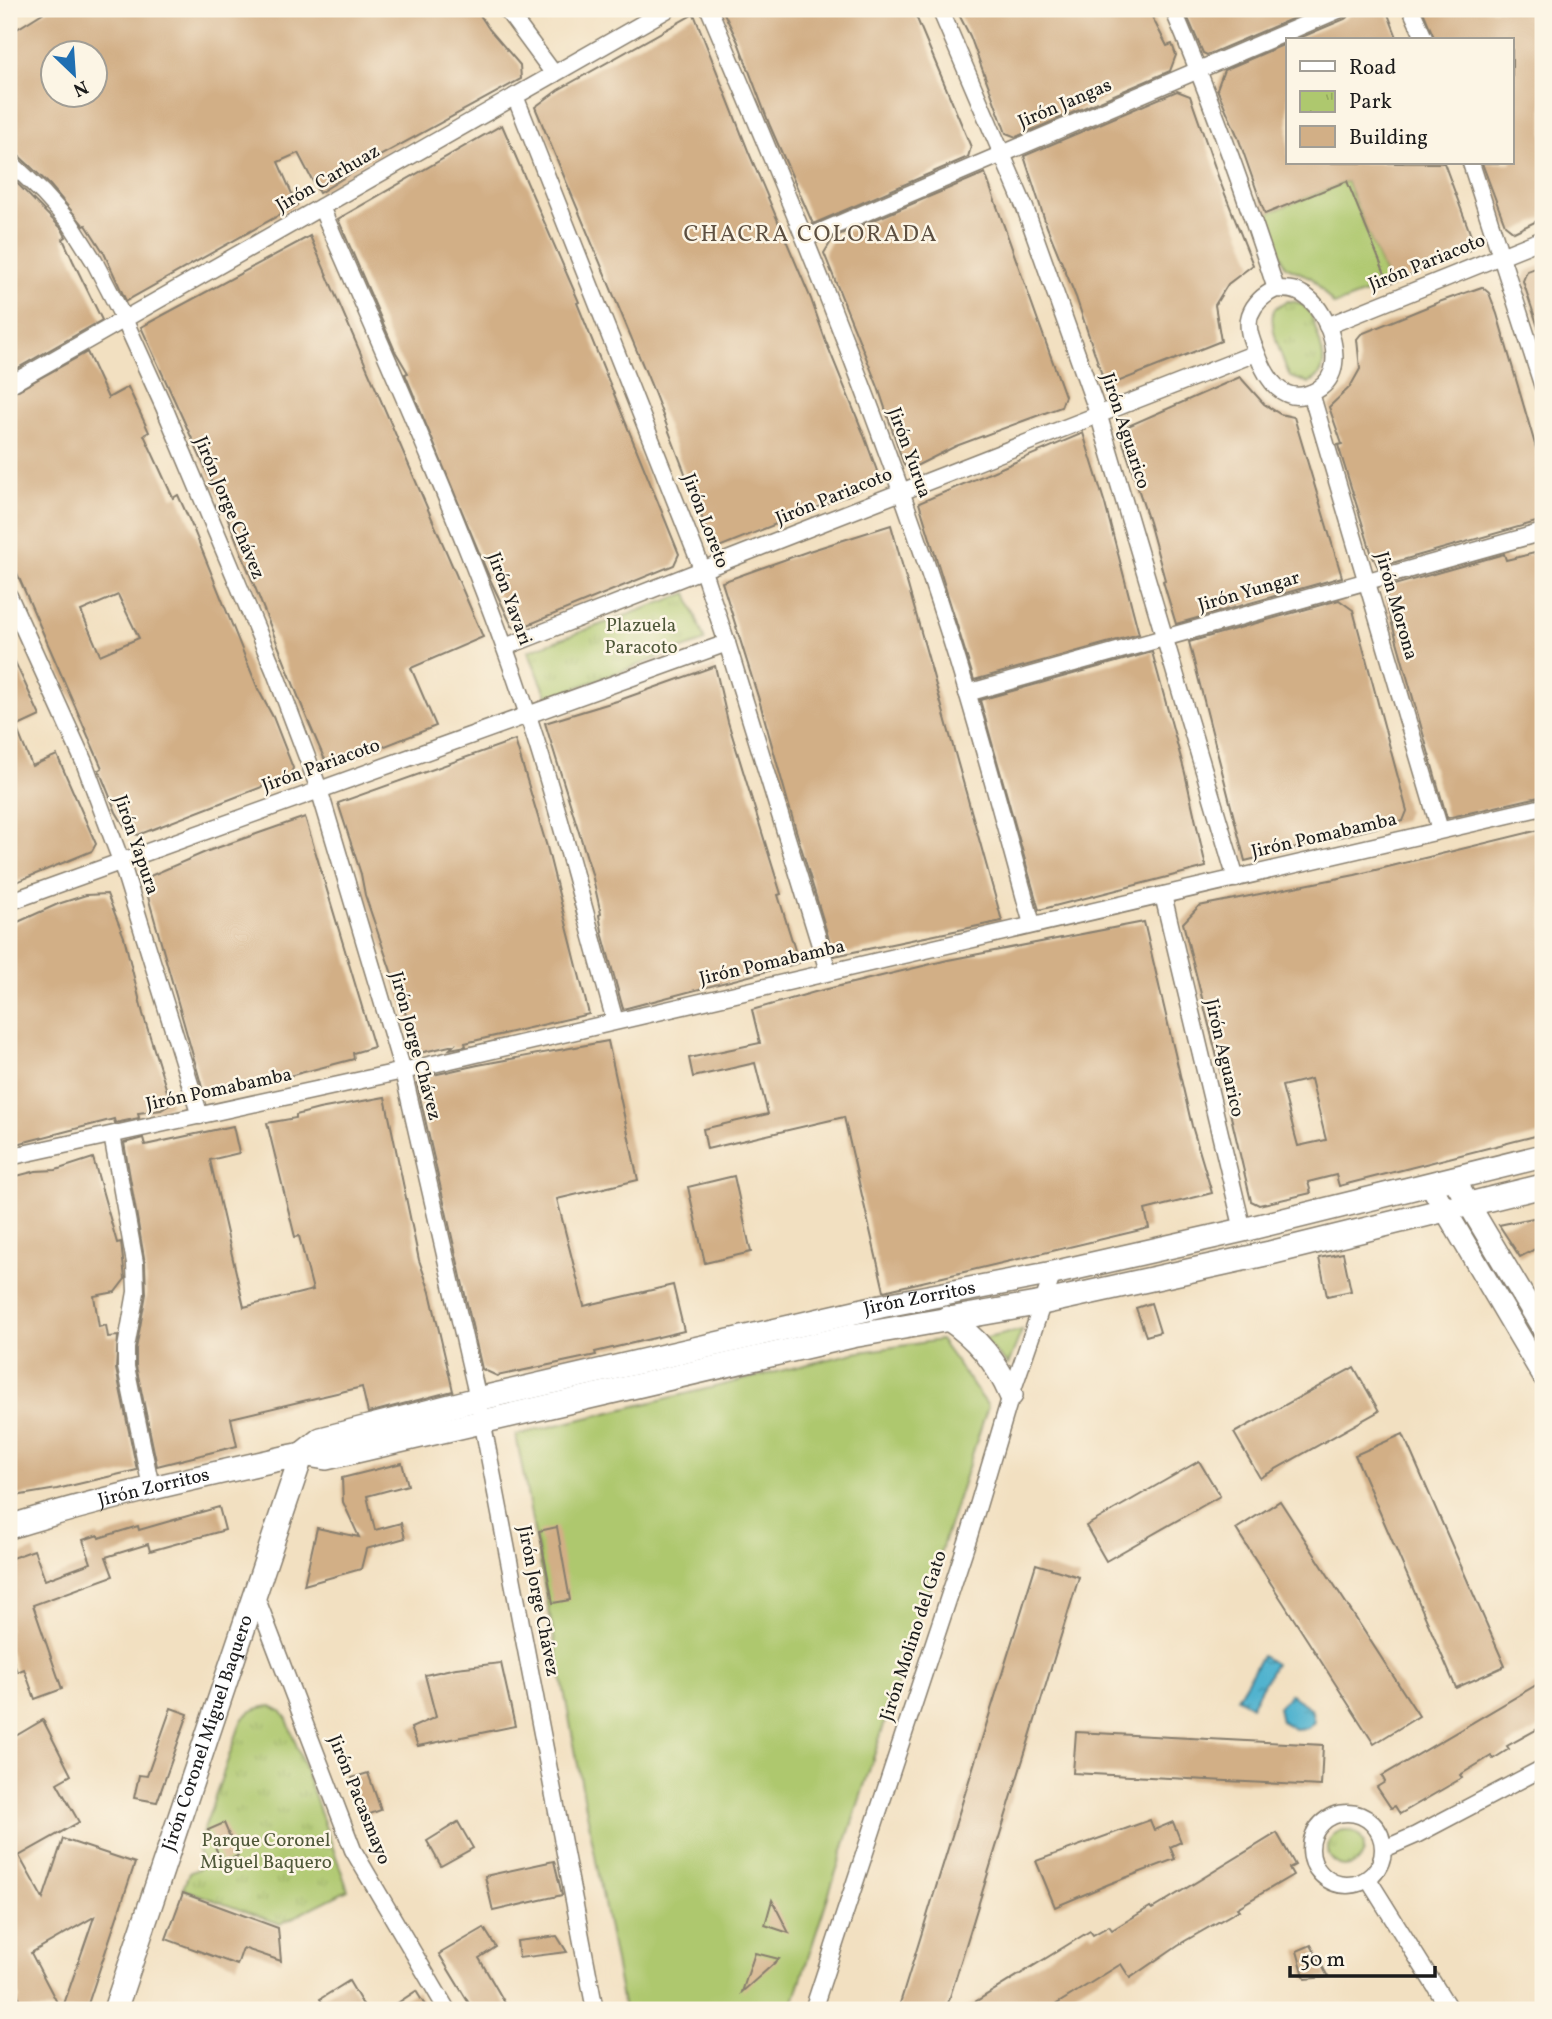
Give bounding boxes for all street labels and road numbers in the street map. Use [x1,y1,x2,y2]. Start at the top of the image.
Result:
street label: Jirón Jangas [1014,73,1116,135]
street label: Jirón Carhuaz [271,139,385,219]
street label: Jirón Pariacoto [1365,228,1489,298]
street label: Jirón Aguarico [1094,370,1156,492]
street label: Jirón Yurua [881,404,937,502]
street label: Jirón Jorge Chávez [187,432,271,584]
street label: Jirón Pariacoto [772,462,896,532]
street label: Jirón Loreto [675,470,735,572]
street label: Jirón Yavari [480,549,538,649]
street label: Jirón Morona [1368,549,1424,663]
street label: Jirón Yungar [1195,565,1303,619]
street label: Jirón Pariacoto [258,733,384,799]
street label: Jirón Yapura [107,792,165,898]
street label: Jirón Pomabamba [1249,807,1399,865]
street label: Jirón Pomabamba [697,934,847,992]
street label: Jirón Jorge Chávez [383,969,447,1123]
street label: Jirón Aguarico [1198,996,1250,1120]
street label: Jirón Pomabamba [144,1062,294,1118]
street label: Jirón Zorritos [861,1275,978,1323]
street label: Jirón Zorritos [95,1462,212,1514]
street label: Jirón Jorge Chávez [511,1523,565,1679]
street label: Jirón Molino del Gato [874,1547,954,1725]
street label: Jirón Coronel Miguel Baquero [156,1612,260,1855]
street label: Jirón Pacasmayo [321,1731,397,1869]

